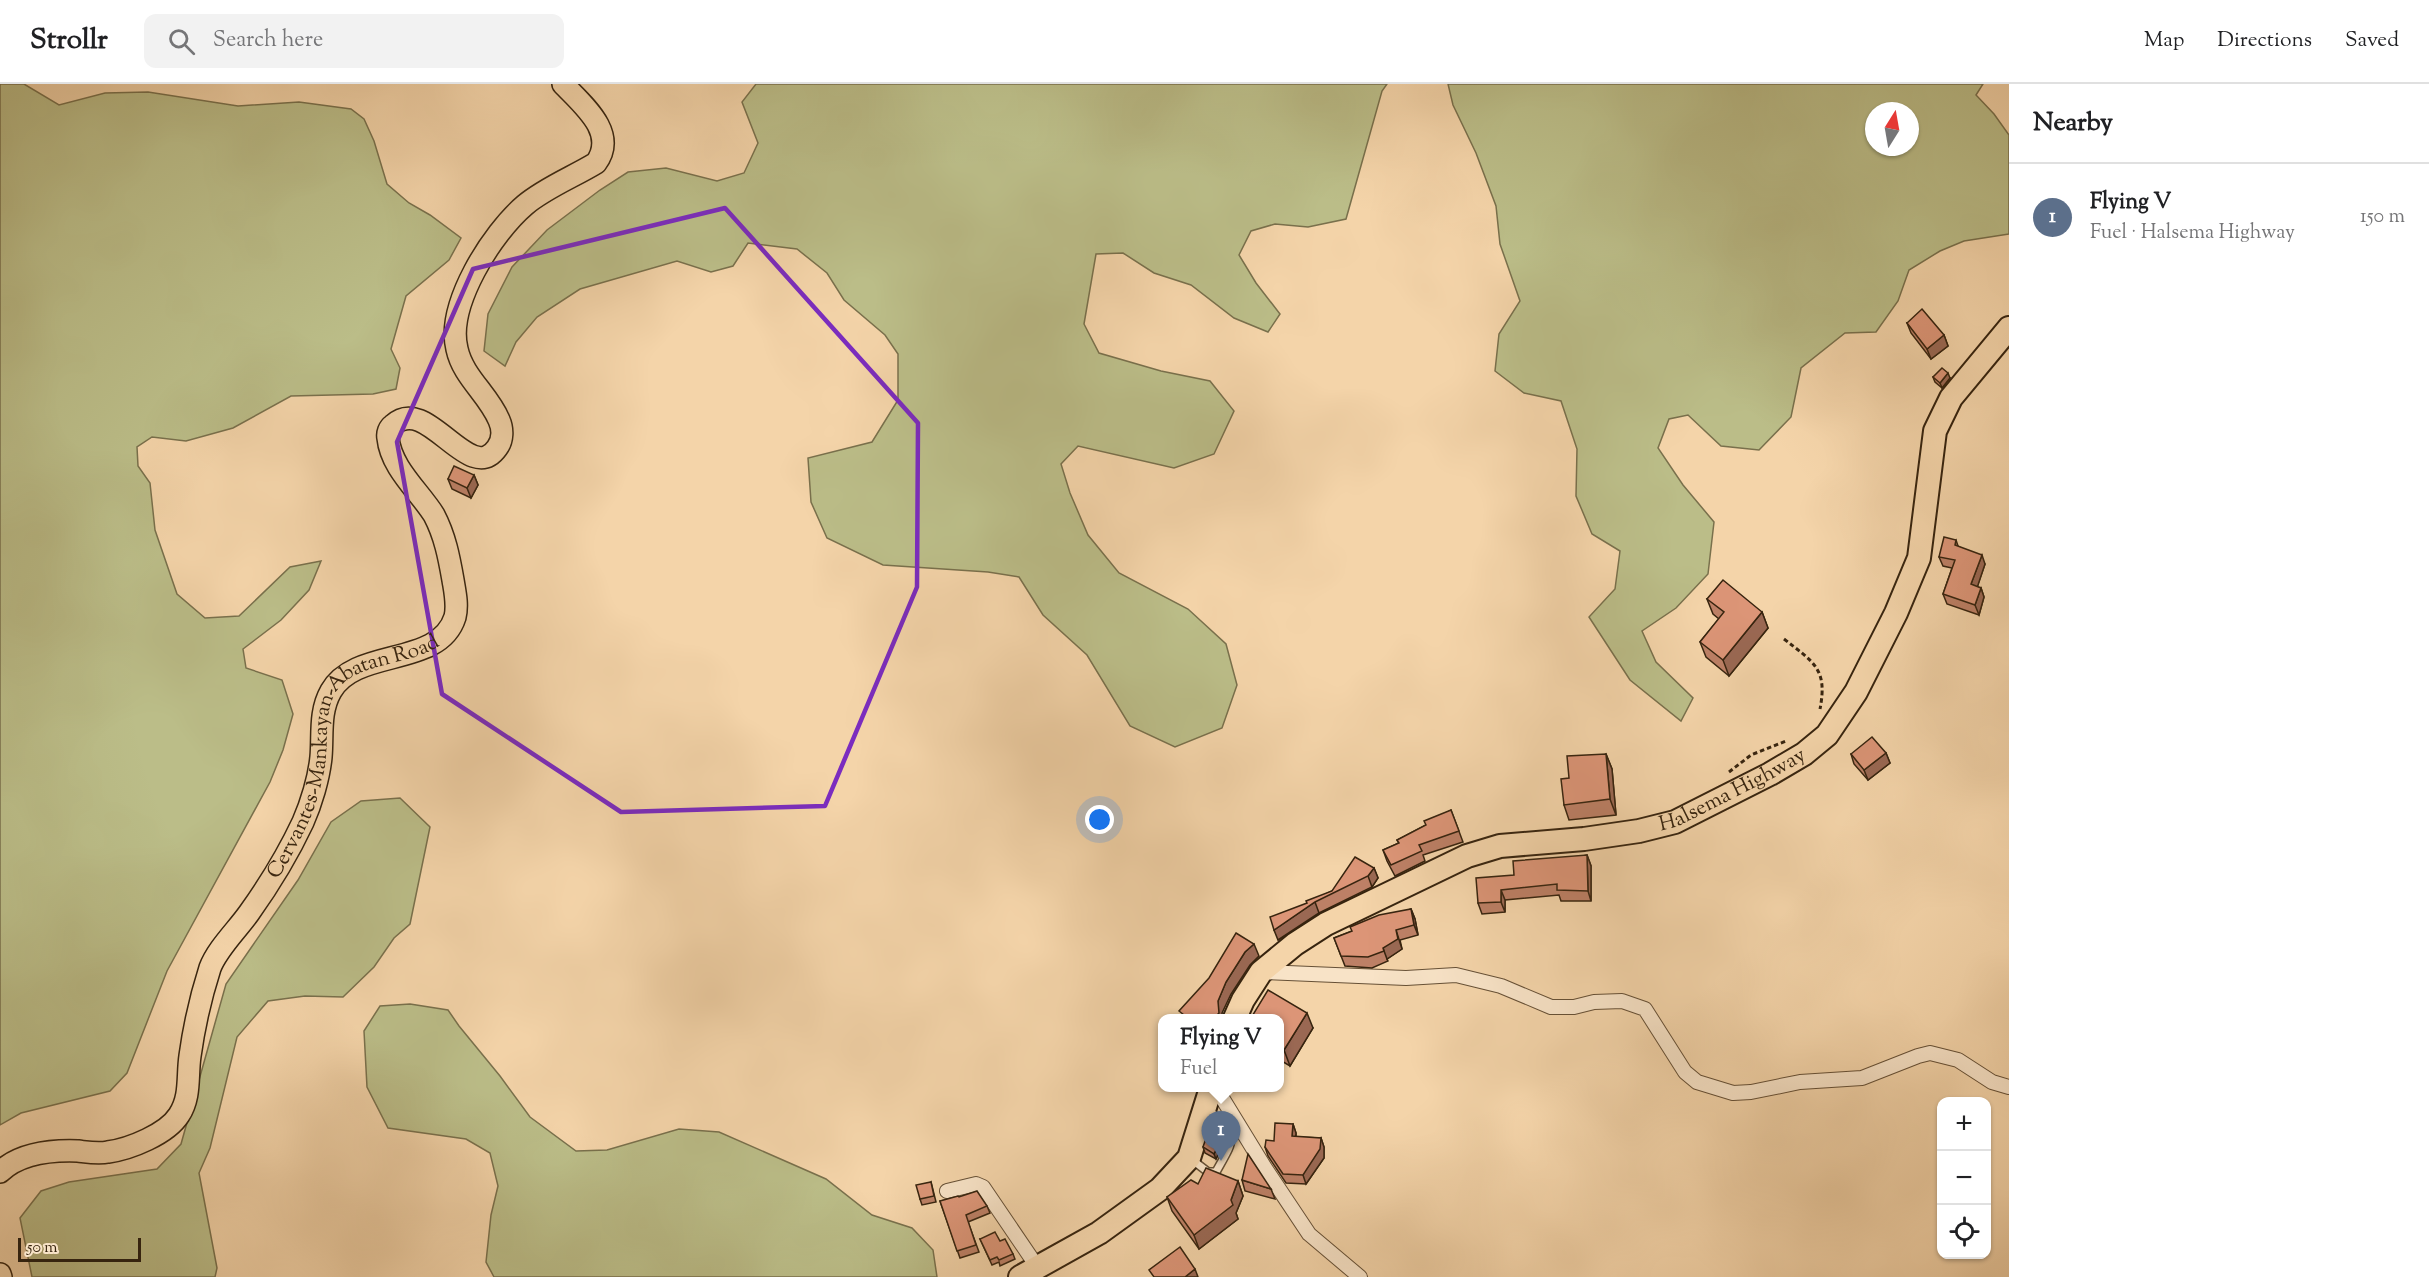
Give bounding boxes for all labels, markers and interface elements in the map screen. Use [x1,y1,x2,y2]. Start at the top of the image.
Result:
search box [144,14,564,68]
text: Strollr [30,21,108,61]
icon: search [165,25,198,58]
text: Search here [213,25,323,57]
text: Map [2144,26,2184,56]
text: Directions [2217,26,2312,56]
text: Saved [2345,26,2399,56]
north arrow [1865,102,1919,156]
text: Nearby [2033,105,2113,142]
text: Flying V [2090,187,2171,219]
text: 1 [2049,203,2056,232]
text: 150 m [2360,203,2405,232]
text: Fuel · Halsema Highway [2090,219,2295,248]
street label: Cervantes-Mankayan-Abatan Road [260,628,445,885]
street label: Halsema Highway [1656,741,1812,840]
your location [1085,805,1114,834]
popup [1158,1014,1284,1092]
text: Flying V [1180,1023,1262,1055]
text: Fuel [1180,1055,1217,1084]
map controls [1937,1097,1991,1259]
button: + [1937,1097,1991,1151]
pin: 1 [1202,1112,1240,1161]
button: − [1937,1151,1991,1205]
button: locate [1937,1205,1991,1259]
scale bar [18,1235,141,1262]
text: 50 m [27,1237,58,1260]

